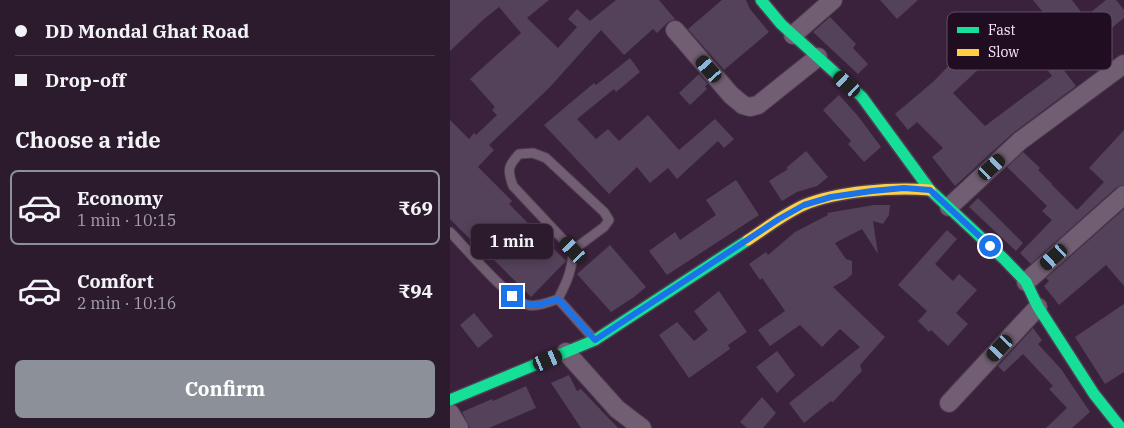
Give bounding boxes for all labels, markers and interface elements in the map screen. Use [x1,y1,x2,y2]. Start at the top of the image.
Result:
legend [947,12,1112,70]
text: DD Mondal Ghat Road [45,19,249,43]
text: Fast [988,21,1016,39]
text: Slow [988,43,1019,61]
car [693,53,724,85]
text: Drop-off [45,68,126,92]
car [830,68,863,100]
text: Choose a ride [15,125,161,154]
car [975,151,1008,183]
icon: car [17,185,62,230]
text: Economy [77,186,163,210]
text: ₹69 [398,196,433,220]
text: 1 min · 10:15 [77,210,176,230]
callout: 1 min [471,224,553,258]
text: 1 min [490,231,534,251]
car [557,234,588,266]
route start [979,235,1001,257]
car [1037,241,1070,273]
icon: car [17,268,62,313]
text: Comfort [77,269,154,293]
text: ₹94 [398,279,433,303]
route end [501,285,523,307]
text: 2 min · 10:16 [77,293,176,313]
car [984,332,1015,364]
car [531,347,564,373]
button: Confirm [15,360,435,418]

